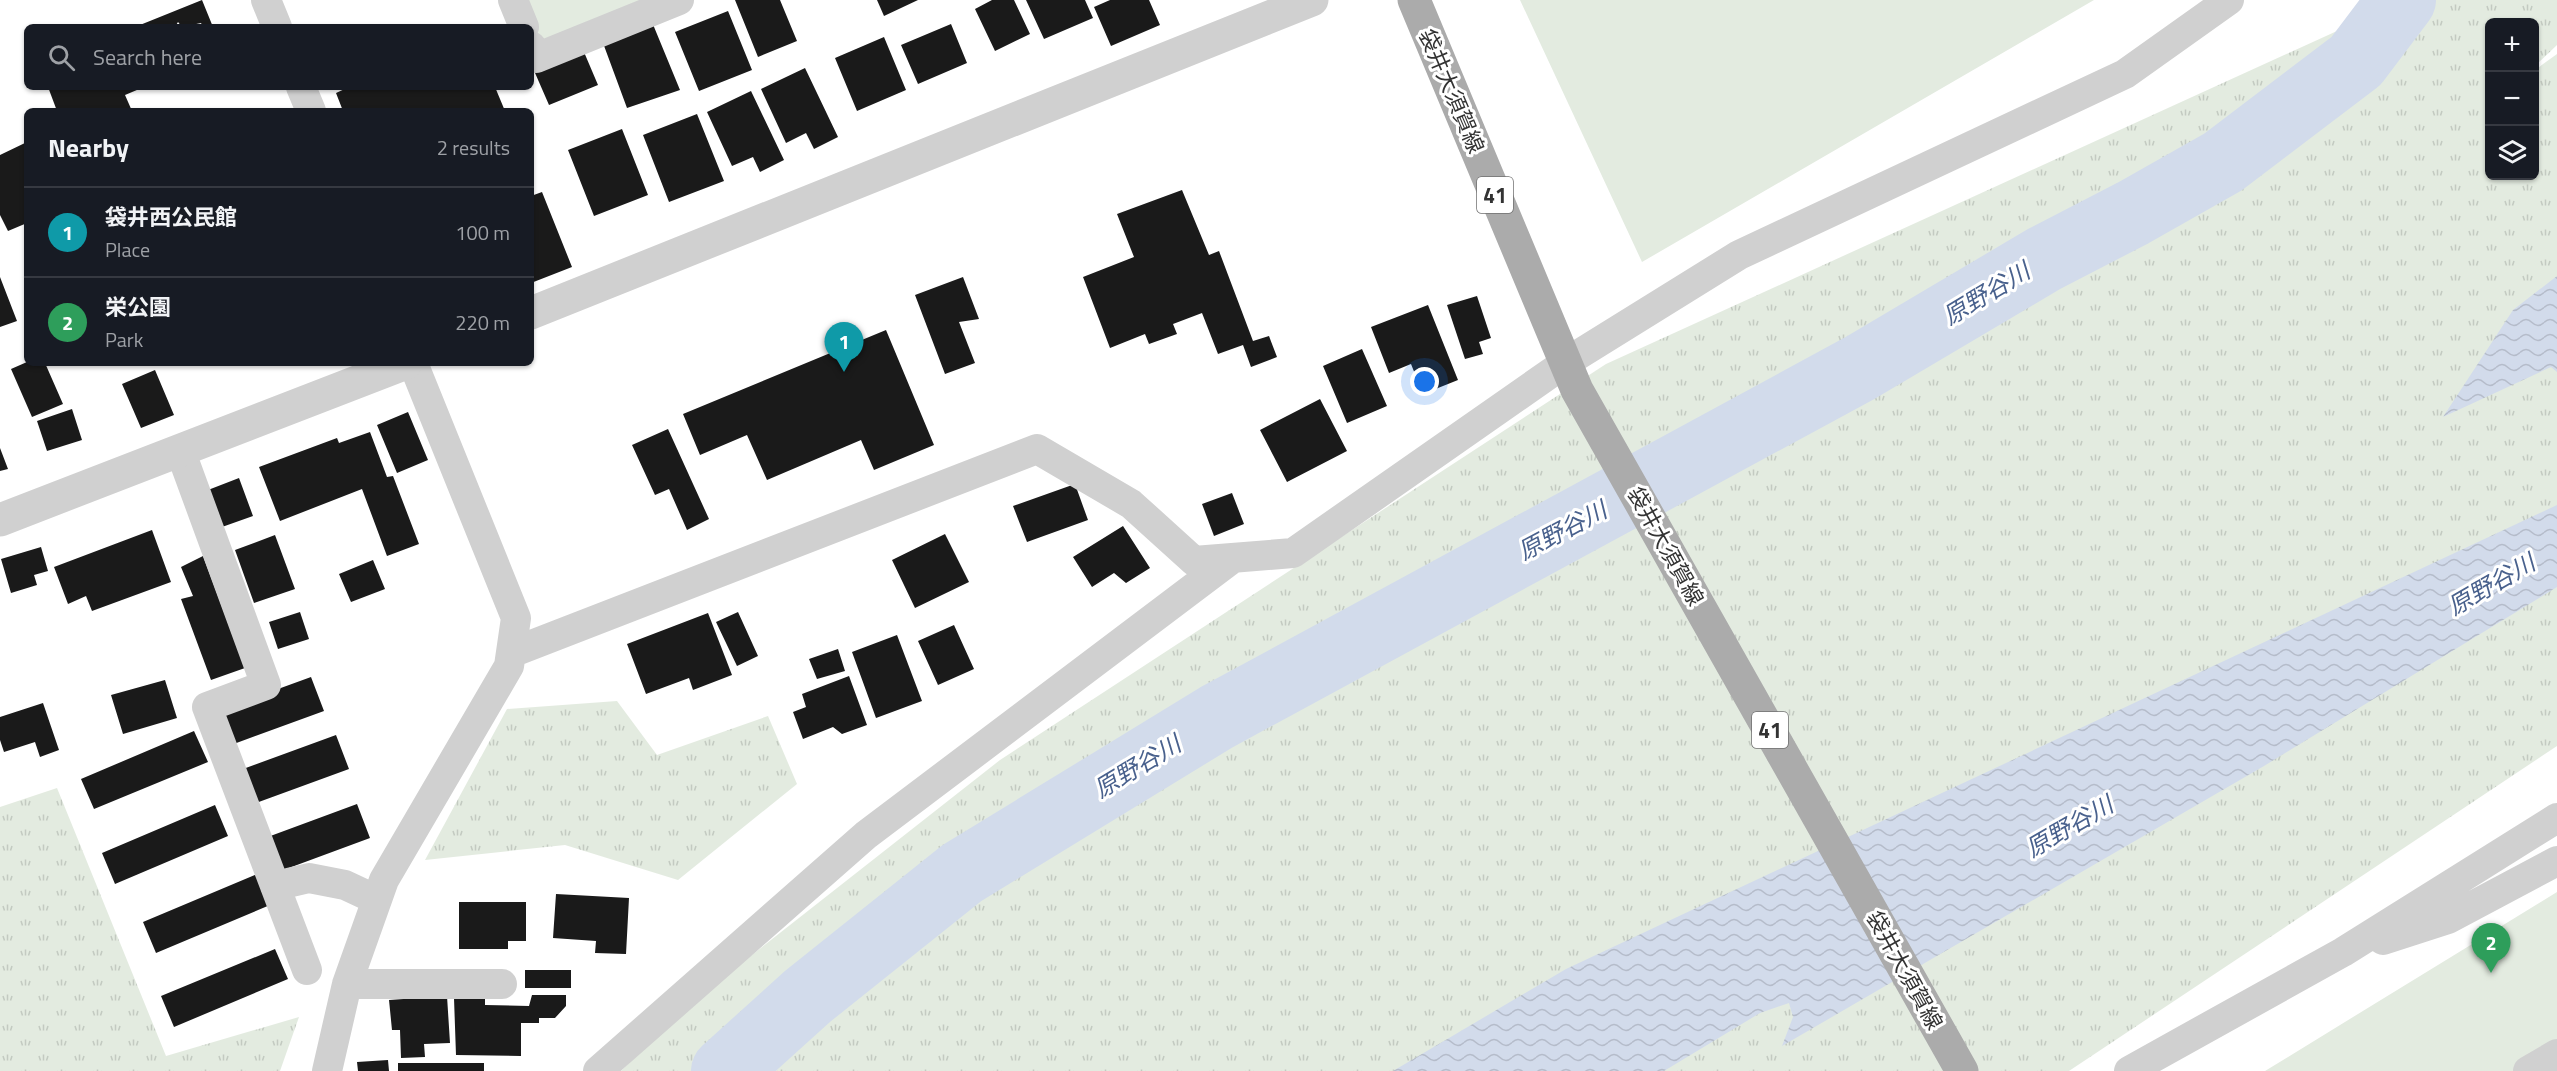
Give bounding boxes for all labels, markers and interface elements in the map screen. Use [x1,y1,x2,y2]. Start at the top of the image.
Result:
map controls [2485,18,2539,180]
button: + [2485,18,2539,72]
search box [24,24,534,90]
street label: 袋井大須賀線 [1411,24,1493,158]
text: Search here [93,40,202,74]
icon: search [45,41,78,74]
button: − [2485,72,2539,126]
button: layers [2485,126,2539,180]
text: Nearby [48,128,129,167]
text: 2 results [437,132,510,163]
road number: 41 [1477,177,1513,213]
text: 袋井西公民館 [105,200,237,234]
text: 1 [62,217,73,248]
text: 100 m [455,217,510,248]
text: Place [105,234,150,265]
water label: 原野谷川 [1936,251,2039,333]
text: 栄公園 [105,290,171,324]
text: 2 [62,307,73,338]
text: 220 m [455,307,510,338]
pin: 1 [824,322,864,372]
text: Park [105,324,143,355]
your location [1410,367,1439,396]
street label: 袋井大須賀線 [1619,480,1713,612]
water label: 原野谷川 [1511,490,1615,568]
water label: 原野谷川 [2440,543,2544,624]
road number: 41 [1752,712,1788,748]
water label: 原野谷川 [1087,724,1190,806]
water label: 原野谷川 [2018,785,2122,866]
street label: 袋井大須賀線 [1858,904,1952,1036]
pin: 2 [2472,924,2510,973]

